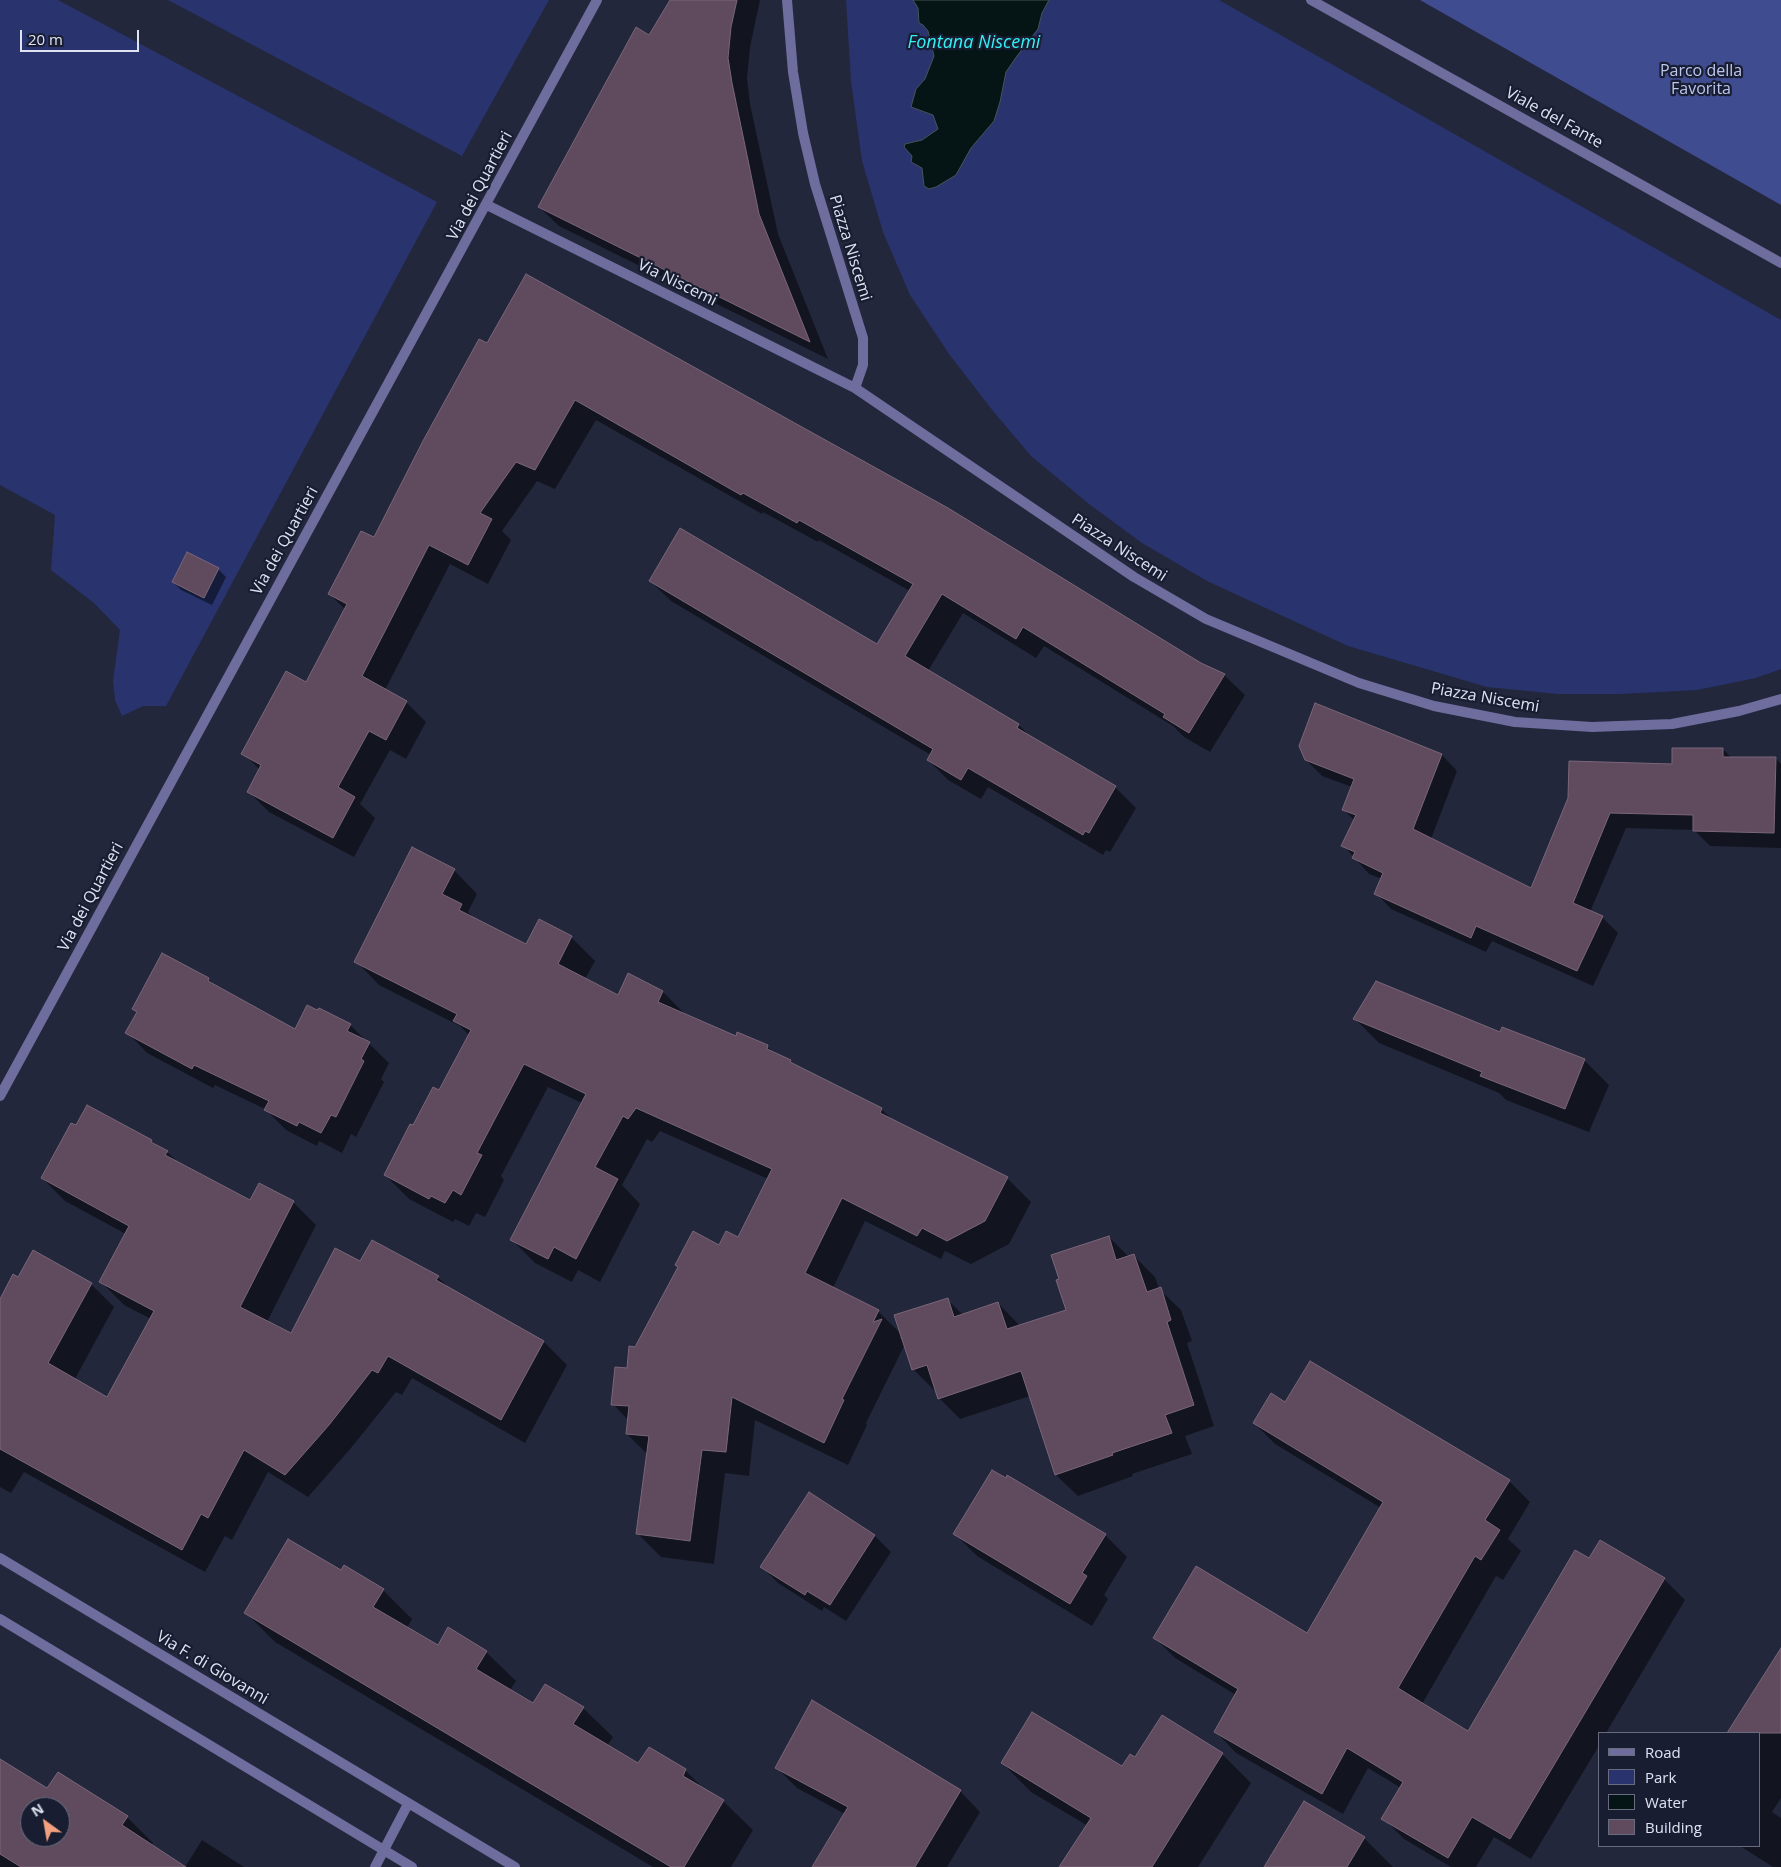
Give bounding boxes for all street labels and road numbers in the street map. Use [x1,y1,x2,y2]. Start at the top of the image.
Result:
street label: Viale del Fante [1502,83,1606,153]
street label: Via dei Quartieri [443,128,517,244]
street label: Piazza Niscemi [825,193,875,303]
street label: Via Niscemi [634,256,720,310]
street label: Via dei Quartieri [247,484,323,598]
street label: Piazza Niscemi [1068,510,1170,586]
street label: Piazza Niscemi [1429,679,1541,717]
street label: Via dei Quartieri [54,839,128,955]
street label: Via F. di Giovanni [153,1627,271,1709]

